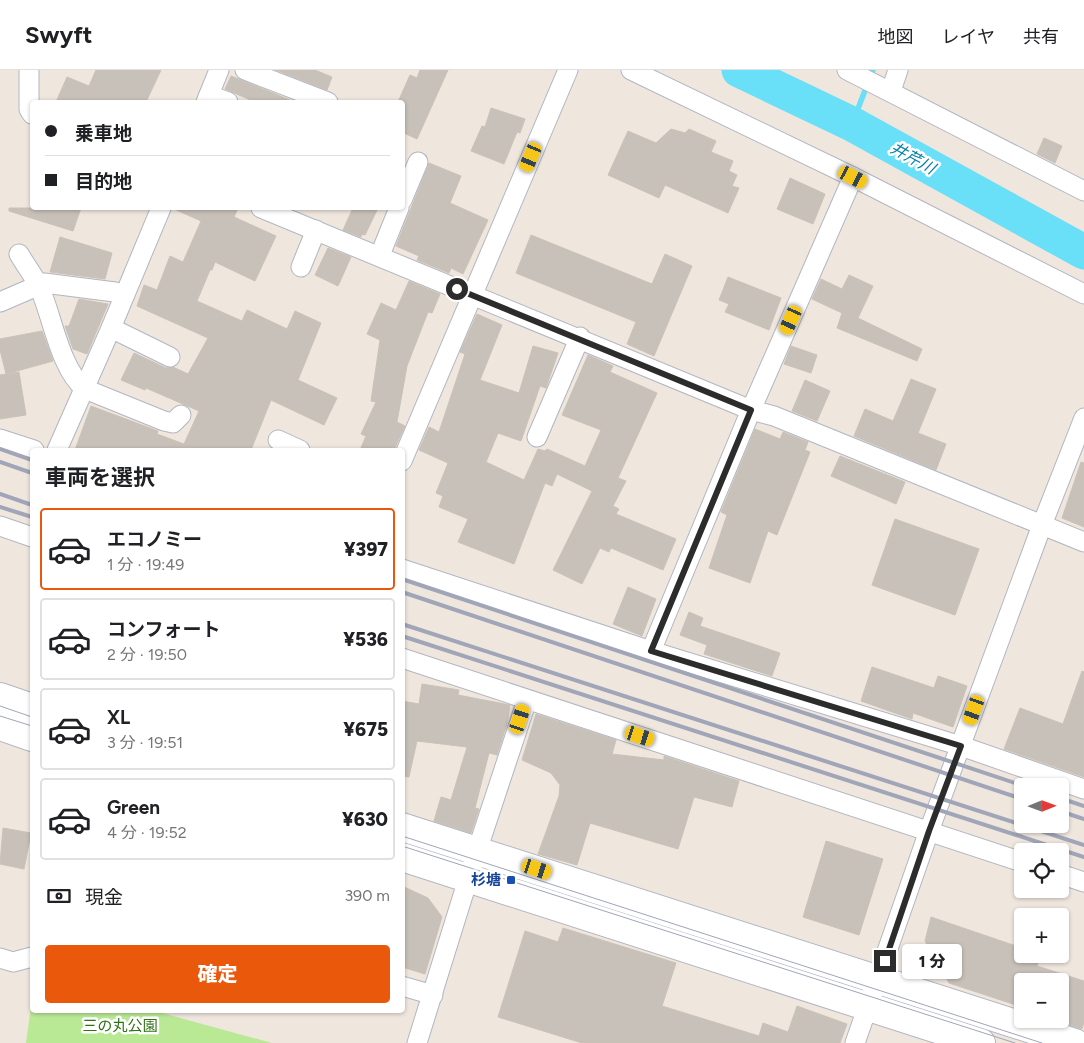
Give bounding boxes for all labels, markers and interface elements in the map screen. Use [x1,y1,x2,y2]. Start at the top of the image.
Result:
text: Swyft [25,20,93,49]
text: 地図 [878,26,914,48]
text: レイヤ [942,26,995,48]
text: 共有 [1023,26,1059,48]
text: 乗車地 [75,122,132,145]
water label: 井芹川 [887,138,940,179]
car [518,140,543,174]
car [836,164,869,190]
text: 目的地 [75,170,132,193]
route start [446,278,468,300]
car [778,303,803,337]
text: 車両を選択 [45,464,155,491]
icon: car [47,527,92,572]
text: エコノミー [107,528,202,551]
text: ¥397 [344,538,388,561]
text: 1 分 · 19:49 [107,555,184,574]
icon: car [47,617,92,662]
text: コンフォート [107,618,220,641]
text: ¥536 [343,628,388,651]
text: 2 分 · 19:50 [107,645,187,664]
car [961,693,986,727]
car [508,702,531,736]
text: XL [107,706,130,729]
icon: car [47,707,92,752]
text: ¥675 [343,718,388,741]
car [623,724,656,748]
text: 3 分 · 19:51 [107,733,183,752]
north arrow [1014,778,1069,832]
map controls [1014,778,1069,1028]
text: Green [107,796,160,819]
icon: car [47,797,92,842]
text: ¥630 [342,808,388,831]
text: 4 分 · 19:52 [107,823,187,842]
button: locate [1014,843,1069,898]
car [520,857,553,881]
place label: 杉塘 [471,871,501,889]
marker: 杉塘 [505,874,517,886]
icon: cash [45,882,73,910]
text: 現金 [85,886,123,909]
text: 390 m [344,886,390,905]
button: + [1014,908,1069,963]
callout: 1 分 [902,944,962,978]
button: 確定 [45,945,390,1003]
route end [874,950,896,972]
text: 1 分 [919,952,945,971]
button: − [1014,973,1069,1028]
park label: 三の丸公園 [82,1017,158,1035]

